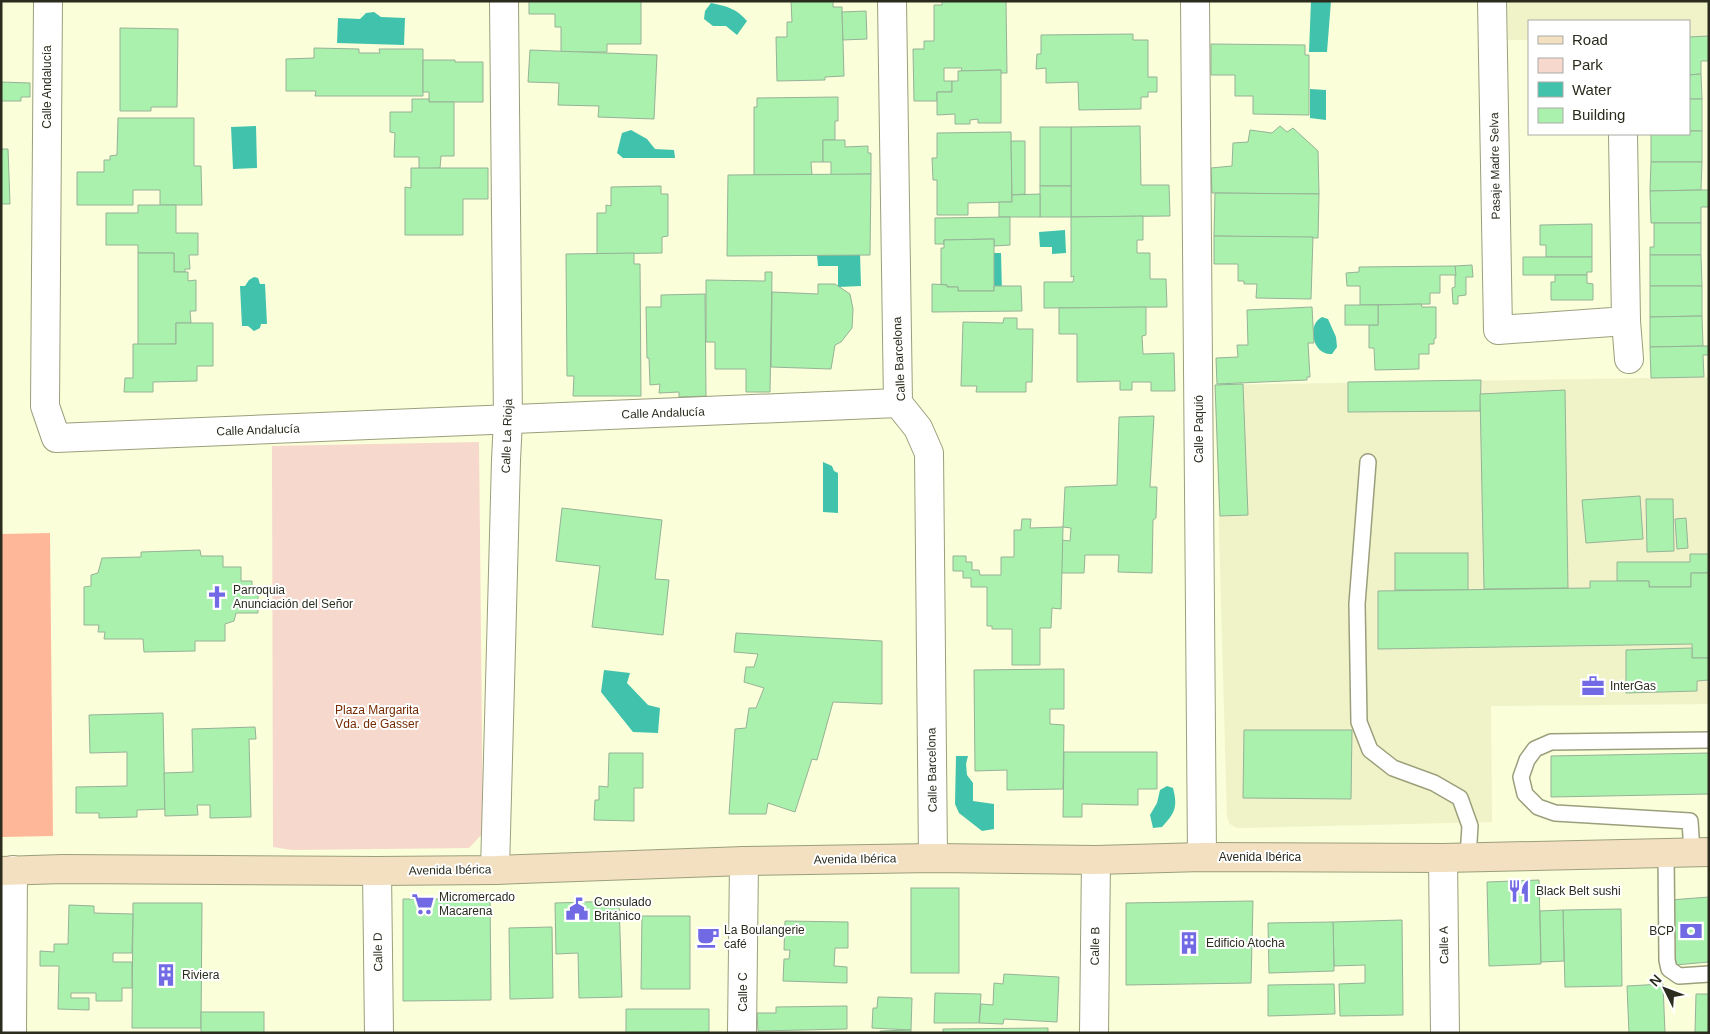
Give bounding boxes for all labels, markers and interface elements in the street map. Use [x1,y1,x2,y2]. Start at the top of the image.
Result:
legend [1528,20,1690,135]
text: Road [1572,31,1608,48]
street label: Calle Andalucía [40,45,54,129]
text: Park [1572,56,1603,73]
text: Water [1572,81,1611,98]
text: Building [1572,106,1625,123]
street label: Pasaje Madre Selva [1487,112,1503,220]
street label: Calle Barcelona [890,316,908,402]
street label: Calle Paquió [1192,395,1206,463]
street label: Calle La Rioja [499,398,515,474]
street label: Calle Andalucía [621,405,705,421]
street label: Calle Andalucía [216,422,300,438]
place label: Parroquia Anunciación del Señor [233,583,353,611]
church icon: Parroquia Anunciación del Señor [204,584,230,610]
office icon: InterGas [1580,673,1606,699]
place label: InterGas [1610,679,1656,693]
park label: Plaza Margarita Vda. de Gasser [335,703,419,731]
street label: Calle Barcelona [924,727,940,812]
street label: Avenida Ibérica [1219,850,1302,864]
street label: Avenida Ibérica [814,851,897,867]
street label: Avenida Ibérica [409,862,492,878]
restaurant icon: Black Belt sushi [1506,878,1532,904]
place label: Black Belt sushi [1536,884,1621,898]
place label: Micromercado Macarena [439,890,515,918]
supermarket icon: Micromercado Macarena [410,891,436,917]
place label: Consulado Británico [594,895,652,923]
public building icon: Consulado Británico [564,896,590,922]
bank icon: BCP [1678,918,1704,944]
place label: La Boulangerie café [724,923,805,951]
cafe icon: La Boulangerie café [695,924,721,950]
place label: BCP [1649,924,1674,938]
street label: Calle A [1437,926,1451,964]
street label: Calle B [1088,927,1102,965]
building icon: Edificio Atocha [1176,930,1202,956]
street label: Calle D [371,932,385,972]
place label: Edificio Atocha [1206,936,1285,950]
building icon: Riviera [153,962,179,988]
north arrow [1640,964,1690,1014]
place label: Riviera [182,968,220,982]
text: N [1646,971,1665,989]
street label: Calle C [736,972,750,1012]

